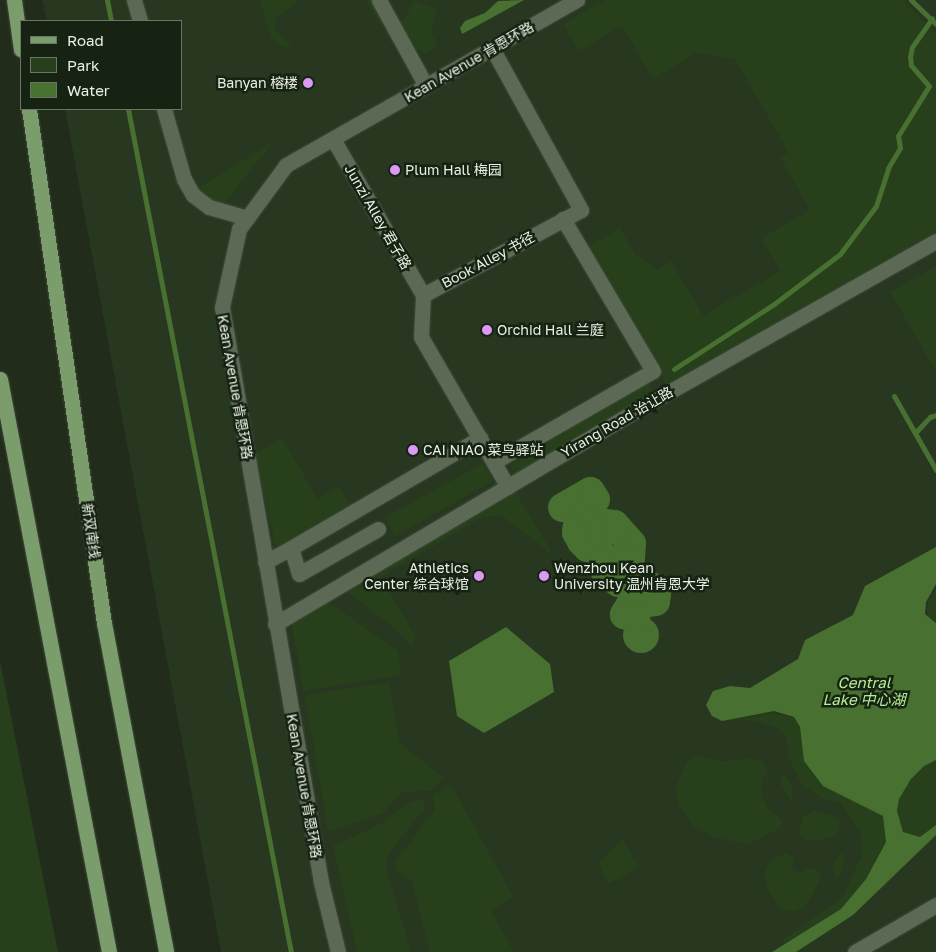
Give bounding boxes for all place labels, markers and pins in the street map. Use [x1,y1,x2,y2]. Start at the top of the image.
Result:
place label: Banyan 榕楼 [217,75,298,91]
marker: Banyan 榕楼 [302,77,314,89]
place label: Plum Hall 梅园 [405,162,502,178]
marker: Plum Hall 梅园 [389,164,401,176]
place label: Orchid Hall 兰庭 [497,322,604,338]
marker: Orchid Hall 兰庭 [481,324,493,336]
place label: CAI NIAO 菜鸟驿站 [423,442,544,458]
marker: CAI NIAO 菜鸟驿站 [407,444,419,456]
place label: Athletics Center 综合球馆 [364,560,469,592]
place label: Wenzhou Kean University 温州肯恩大学 [554,560,710,592]
marker: Athletics Center 综合球馆 [473,570,485,582]
marker: Wenzhou Kean University 温州肯恩大学 [538,570,550,582]

